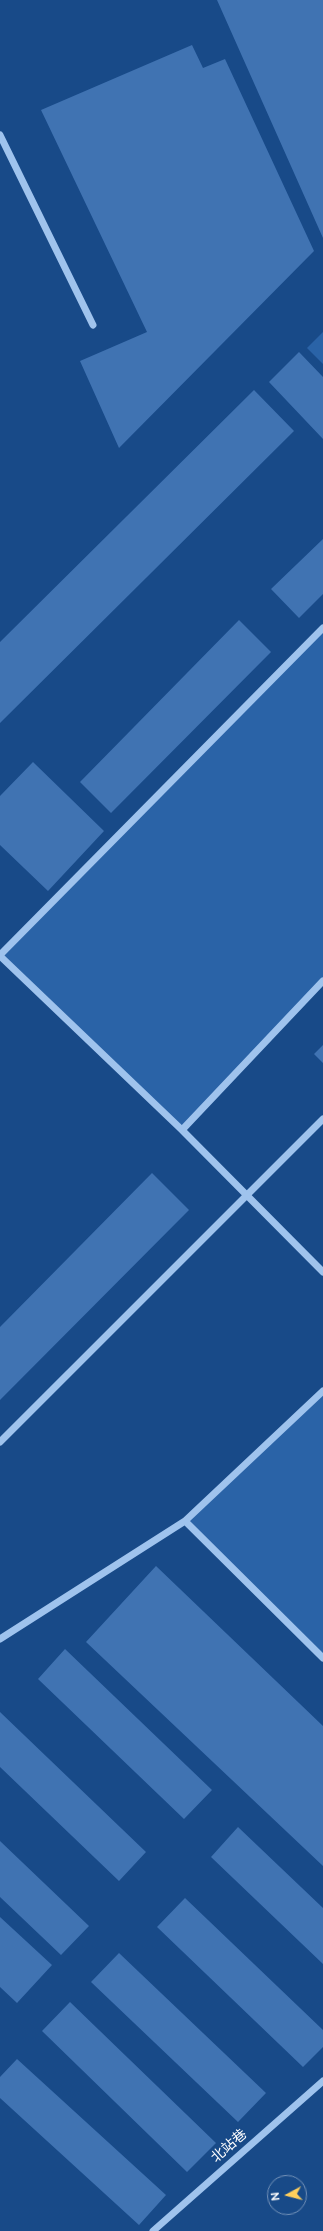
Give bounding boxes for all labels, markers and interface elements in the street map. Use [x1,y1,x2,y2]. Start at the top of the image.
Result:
street label: 北站巷 [208,2126,250,2166]
north arrow [267,2175,307,2215]
text: N [269,2191,283,2201]

